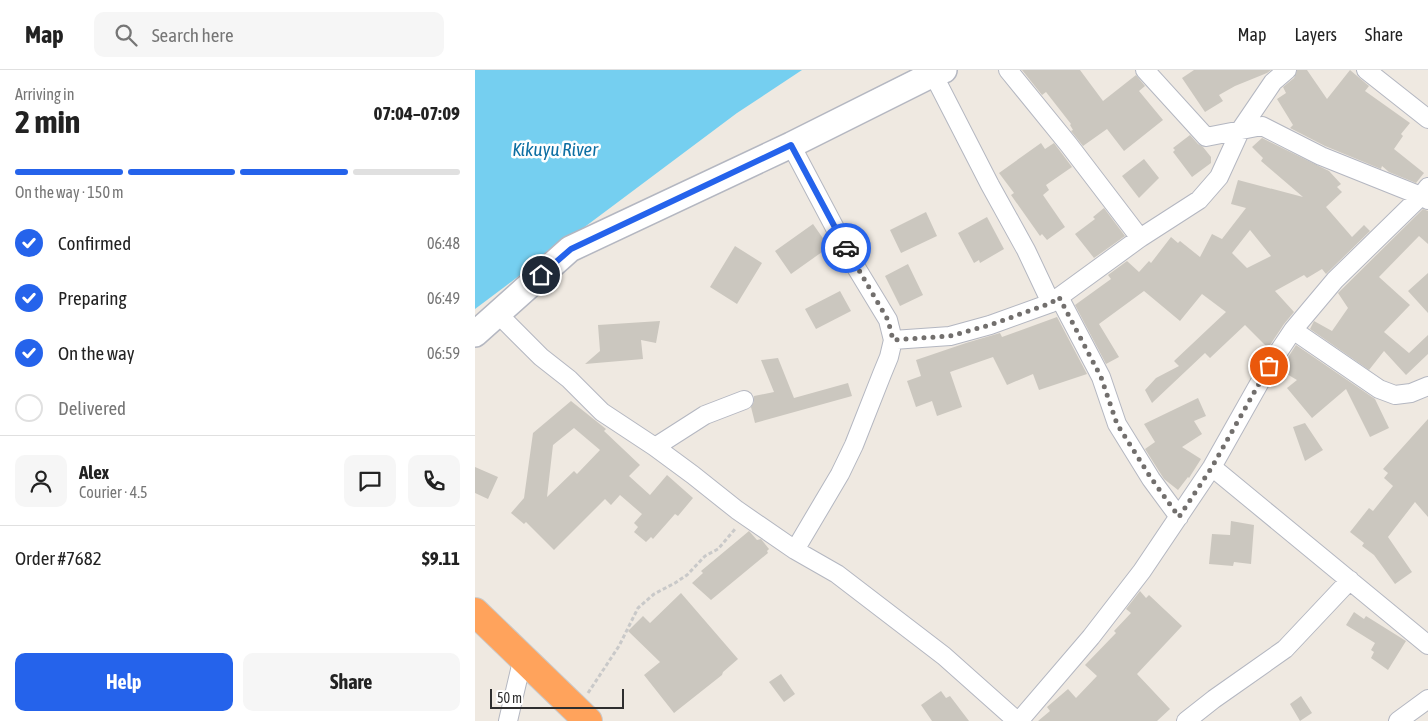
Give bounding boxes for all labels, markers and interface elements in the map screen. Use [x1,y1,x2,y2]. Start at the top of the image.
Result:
search box [94,12,444,57]
text: Map [25,21,64,48]
icon: search [112,21,140,49]
text: Search here [152,24,234,46]
text: Map [1237,24,1266,45]
text: Layers [1294,24,1337,45]
text: Share [1365,24,1403,45]
text: Arriving in [15,85,75,103]
text: 07:04–07:09 [373,102,460,124]
text: 2 min [15,103,80,140]
water label: Kikuyu River [512,138,599,160]
text: On the way · 150 m [15,183,124,201]
courier [821,223,871,273]
icon: check [15,229,43,257]
text: Confirmed [58,232,131,254]
text: 06:48 [427,234,460,252]
icon: car [832,234,860,262]
pin [520,254,562,296]
icon: home [527,261,555,289]
icon: check [15,284,43,312]
text: Preparing [58,287,127,309]
text: 06:49 [427,289,460,307]
icon: check [15,339,43,367]
text: On the way [58,342,135,364]
text: 06:59 [427,344,460,362]
pin [1248,345,1290,387]
icon: bag [1255,352,1283,380]
text: Delivered [58,397,126,419]
button: person [15,455,67,507]
button: chat [344,455,396,507]
button: phone [408,455,460,507]
text: Alex [79,461,109,483]
text: Courier · 4.5 [79,483,148,501]
text: Order #7682 [15,547,102,569]
text: $9.11 [422,547,460,569]
button: Help [15,653,233,711]
button: Share [243,653,460,711]
scale bar [490,686,624,709]
text: 50 m [497,690,522,706]

